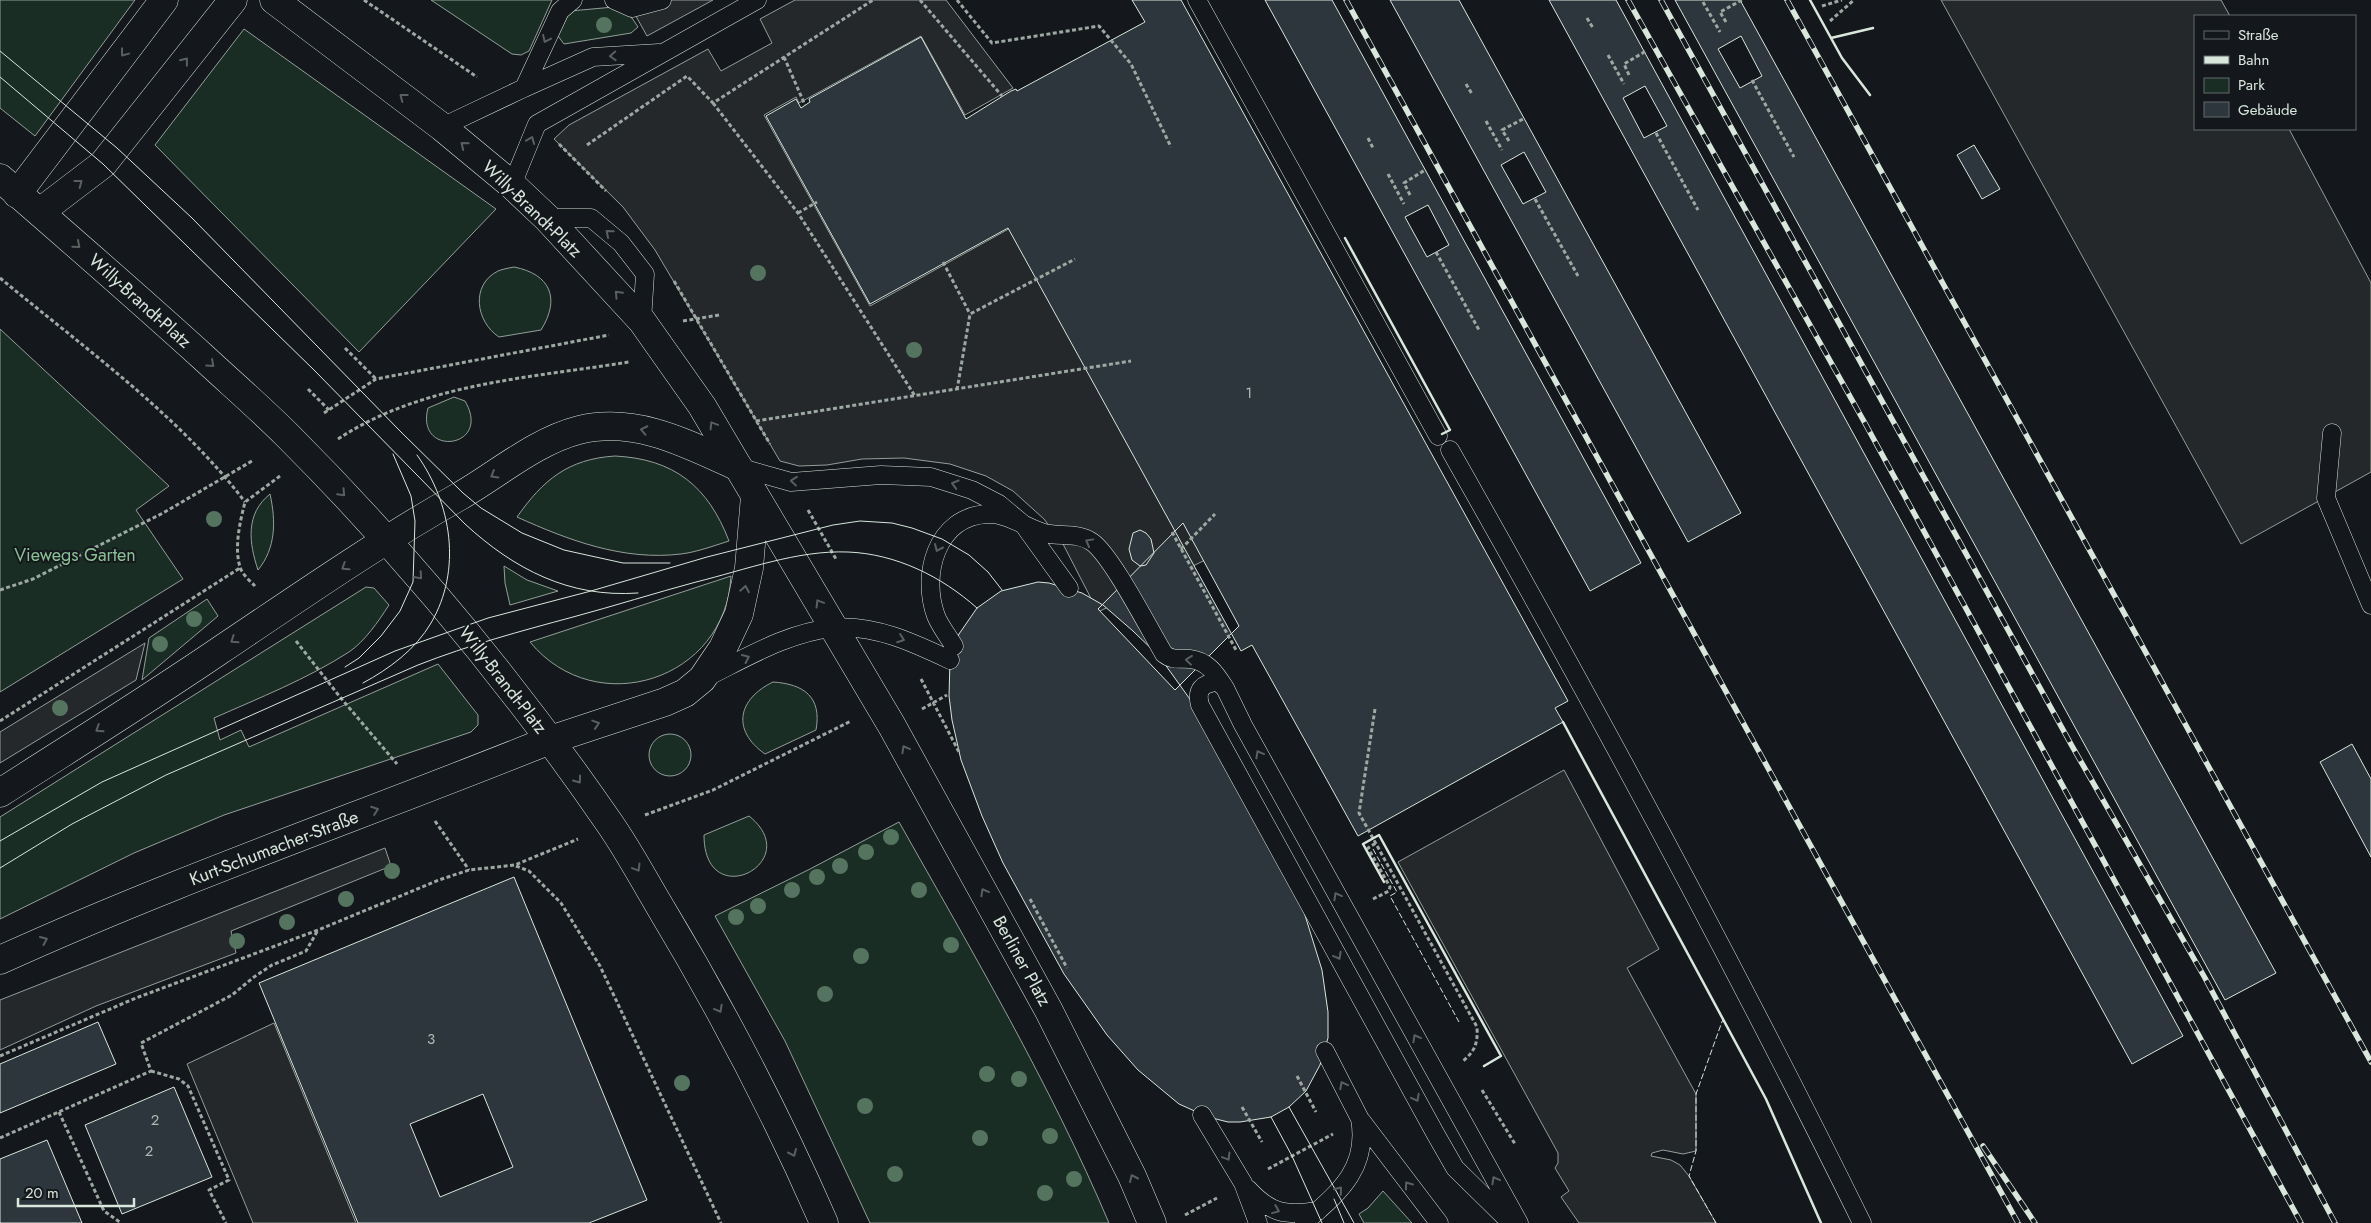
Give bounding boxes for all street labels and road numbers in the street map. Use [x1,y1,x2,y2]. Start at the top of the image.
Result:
street label: Willy-Brandt-Platz [476,154,588,264]
street label: Willy-Brandt-Platz [83,248,198,355]
street label: Willy-Brandt-Platz [453,621,554,740]
street label: Kurt-Schumacher-Straße [186,804,362,892]
street label: Berliner Platz [986,911,1058,1012]

